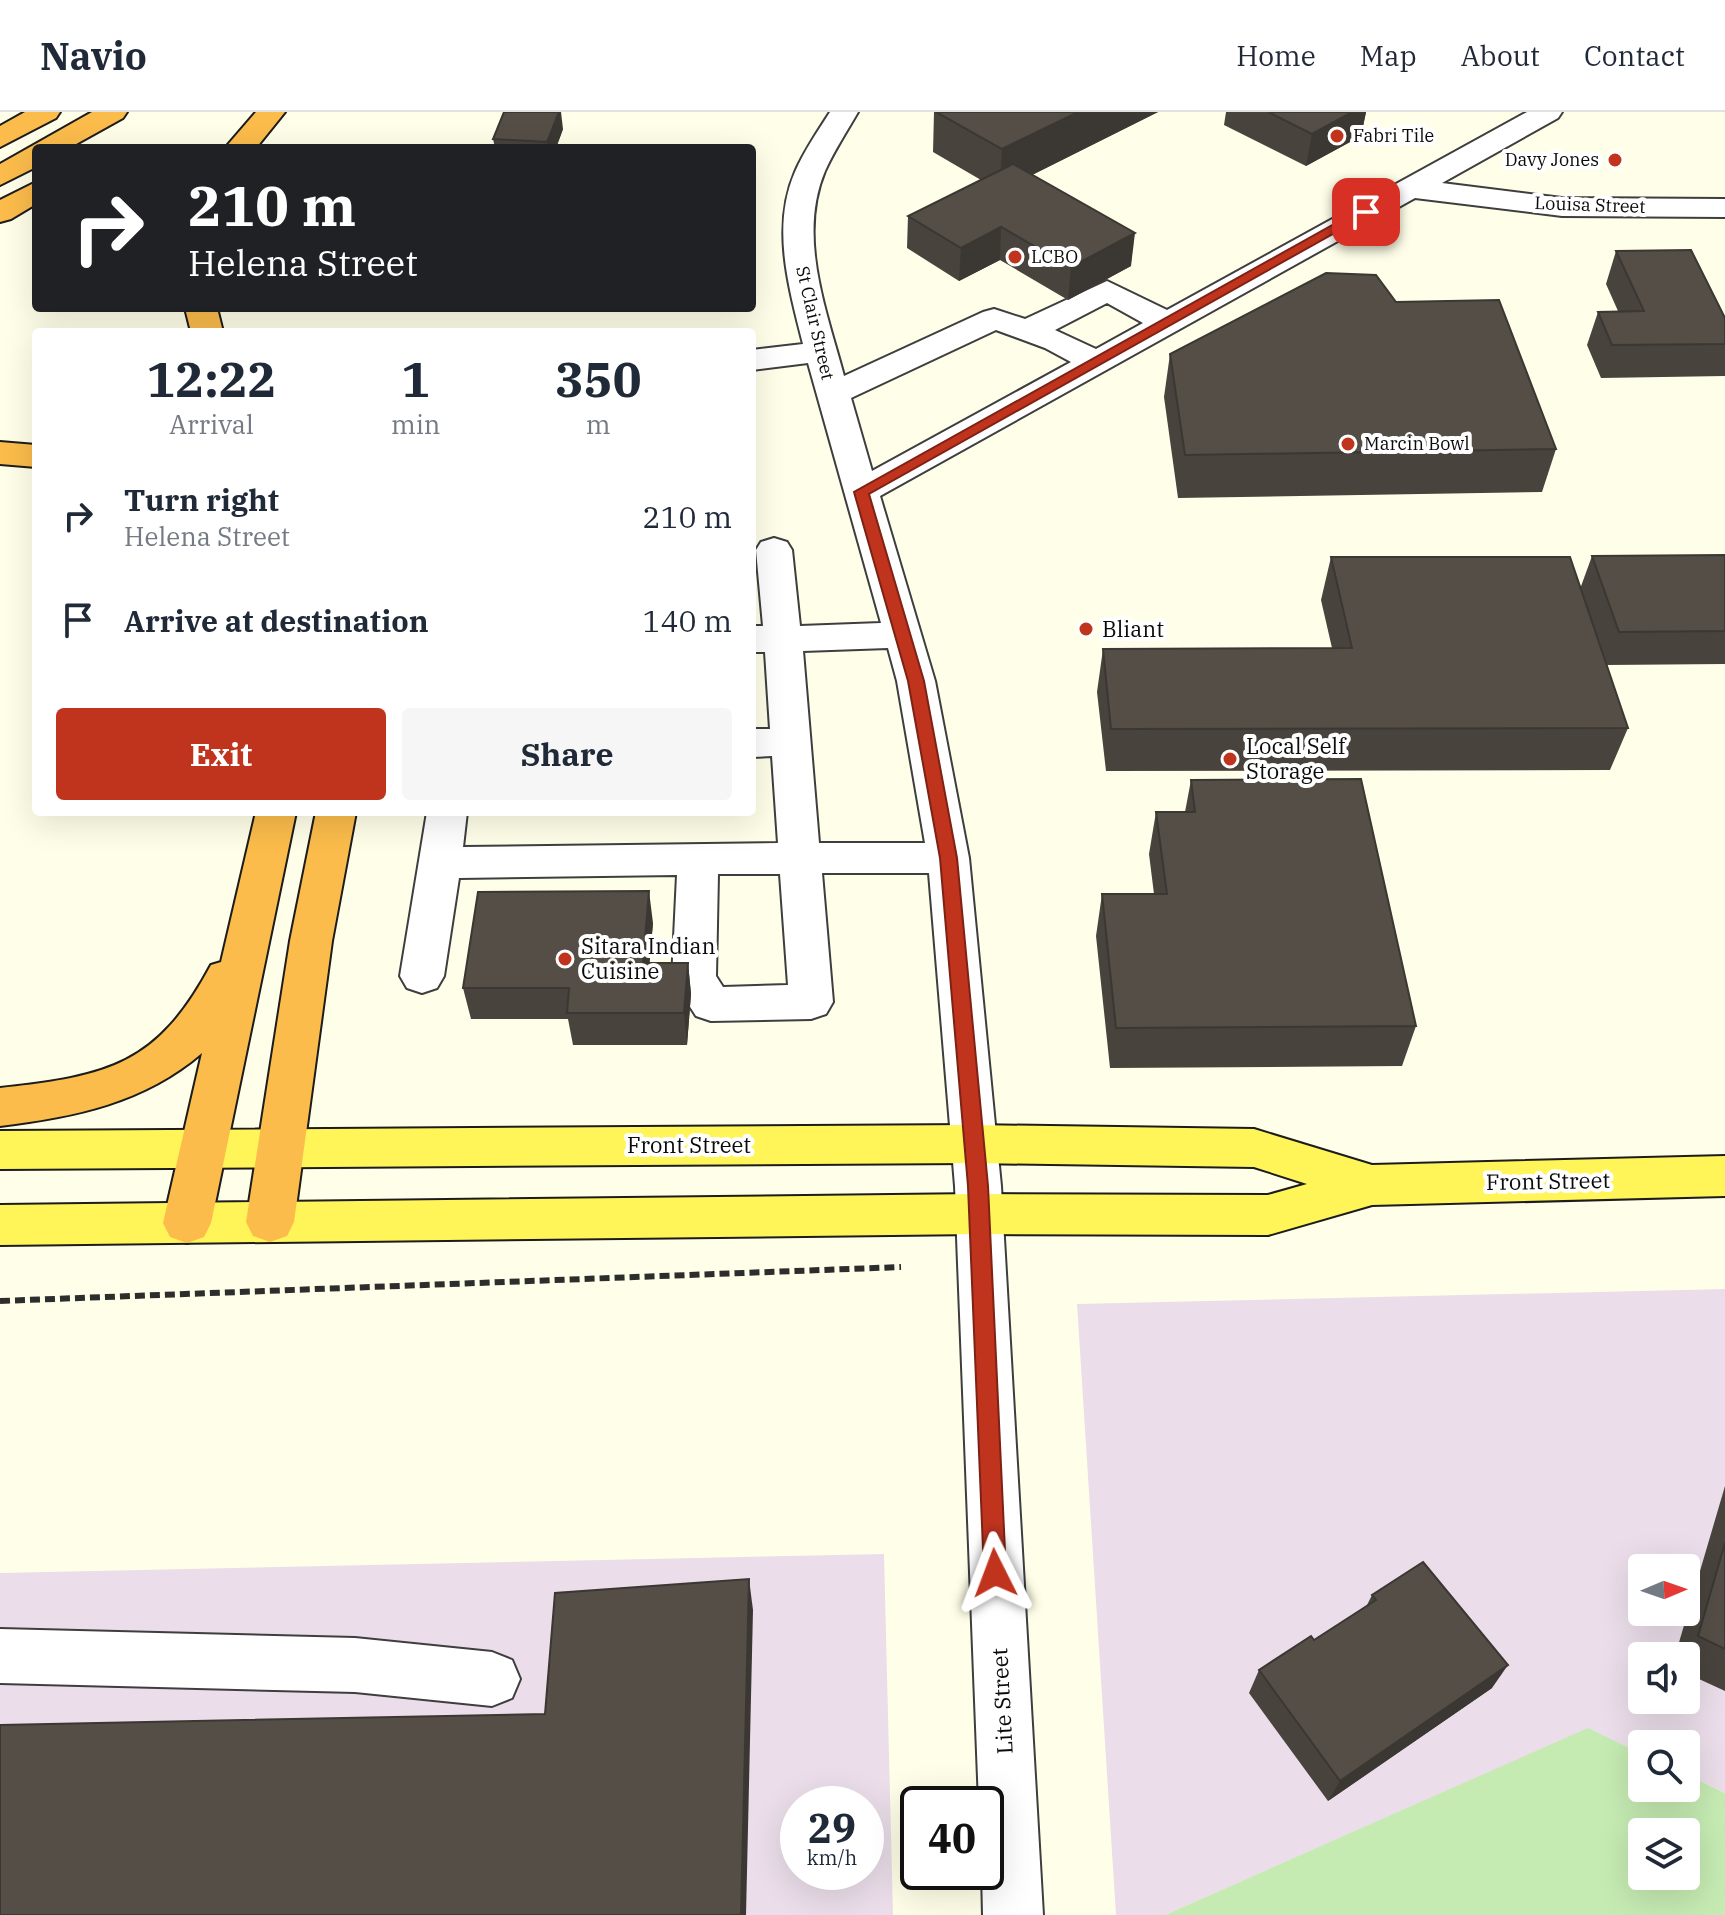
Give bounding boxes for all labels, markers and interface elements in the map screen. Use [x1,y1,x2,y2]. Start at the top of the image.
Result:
text: Navio [40,31,147,80]
text: Home [1236,37,1316,74]
text: Map [1360,37,1417,74]
text: About [1461,37,1540,74]
text: Contact [1584,37,1685,74]
place label: Fabri Tile [1353,124,1434,147]
marker: Fabri Tile [1328,127,1346,145]
place label: Davy Jones [1505,148,1599,171]
marker: Davy Jones [1606,151,1624,169]
text: 210 m [188,169,356,241]
icon: right [56,176,160,280]
pin [1332,178,1400,246]
icon: arrive [1344,190,1388,234]
street label: Louisa Street [1534,191,1646,218]
text: Helena Street [188,239,418,286]
place label: LCBO [1031,245,1078,268]
marker: LCBO [1006,248,1024,266]
street label: St Clair Street [791,264,840,382]
text: 12:22 [147,348,276,410]
text: 1 [401,348,430,410]
text: 350 [555,348,641,410]
text: Arrival [169,407,254,441]
text: min [391,407,440,441]
text: m [586,407,611,441]
place label: Marcin Bowl [1364,432,1470,455]
marker: Marcin Bowl [1339,435,1357,453]
text: Turn right [124,480,279,519]
icon: right [56,494,100,538]
text: 210 m [642,497,732,536]
text: Helena Street [124,519,290,553]
icon: arrive [56,598,100,642]
text: Arrive at destination [124,601,429,640]
text: 140 m [642,601,732,640]
place label: Bliant [1102,614,1164,643]
marker: Bliant [1077,620,1095,638]
button: Exit [56,708,386,800]
button: Share [402,708,732,800]
place label: Local Self Storage [1246,731,1347,785]
marker: Local Self Storage [1221,750,1239,768]
place label: Sitara Indian Cuisine [581,931,716,985]
marker: Sitara Indian Cuisine [556,950,574,968]
street label: Front Street [627,1130,751,1159]
street label: Front Street [1486,1165,1611,1196]
position arrow [953,1531,1037,1615]
north arrow [1628,1554,1700,1626]
map controls [1628,1554,1700,1890]
button: sound [1628,1642,1700,1714]
street label: Lite Street [984,1647,1019,1755]
button: search [1628,1730,1700,1802]
speed limit sign: 40 [900,1786,1004,1890]
text: 29 [808,1802,856,1854]
button: layers [1628,1818,1700,1890]
text: km/h [807,1844,857,1871]

